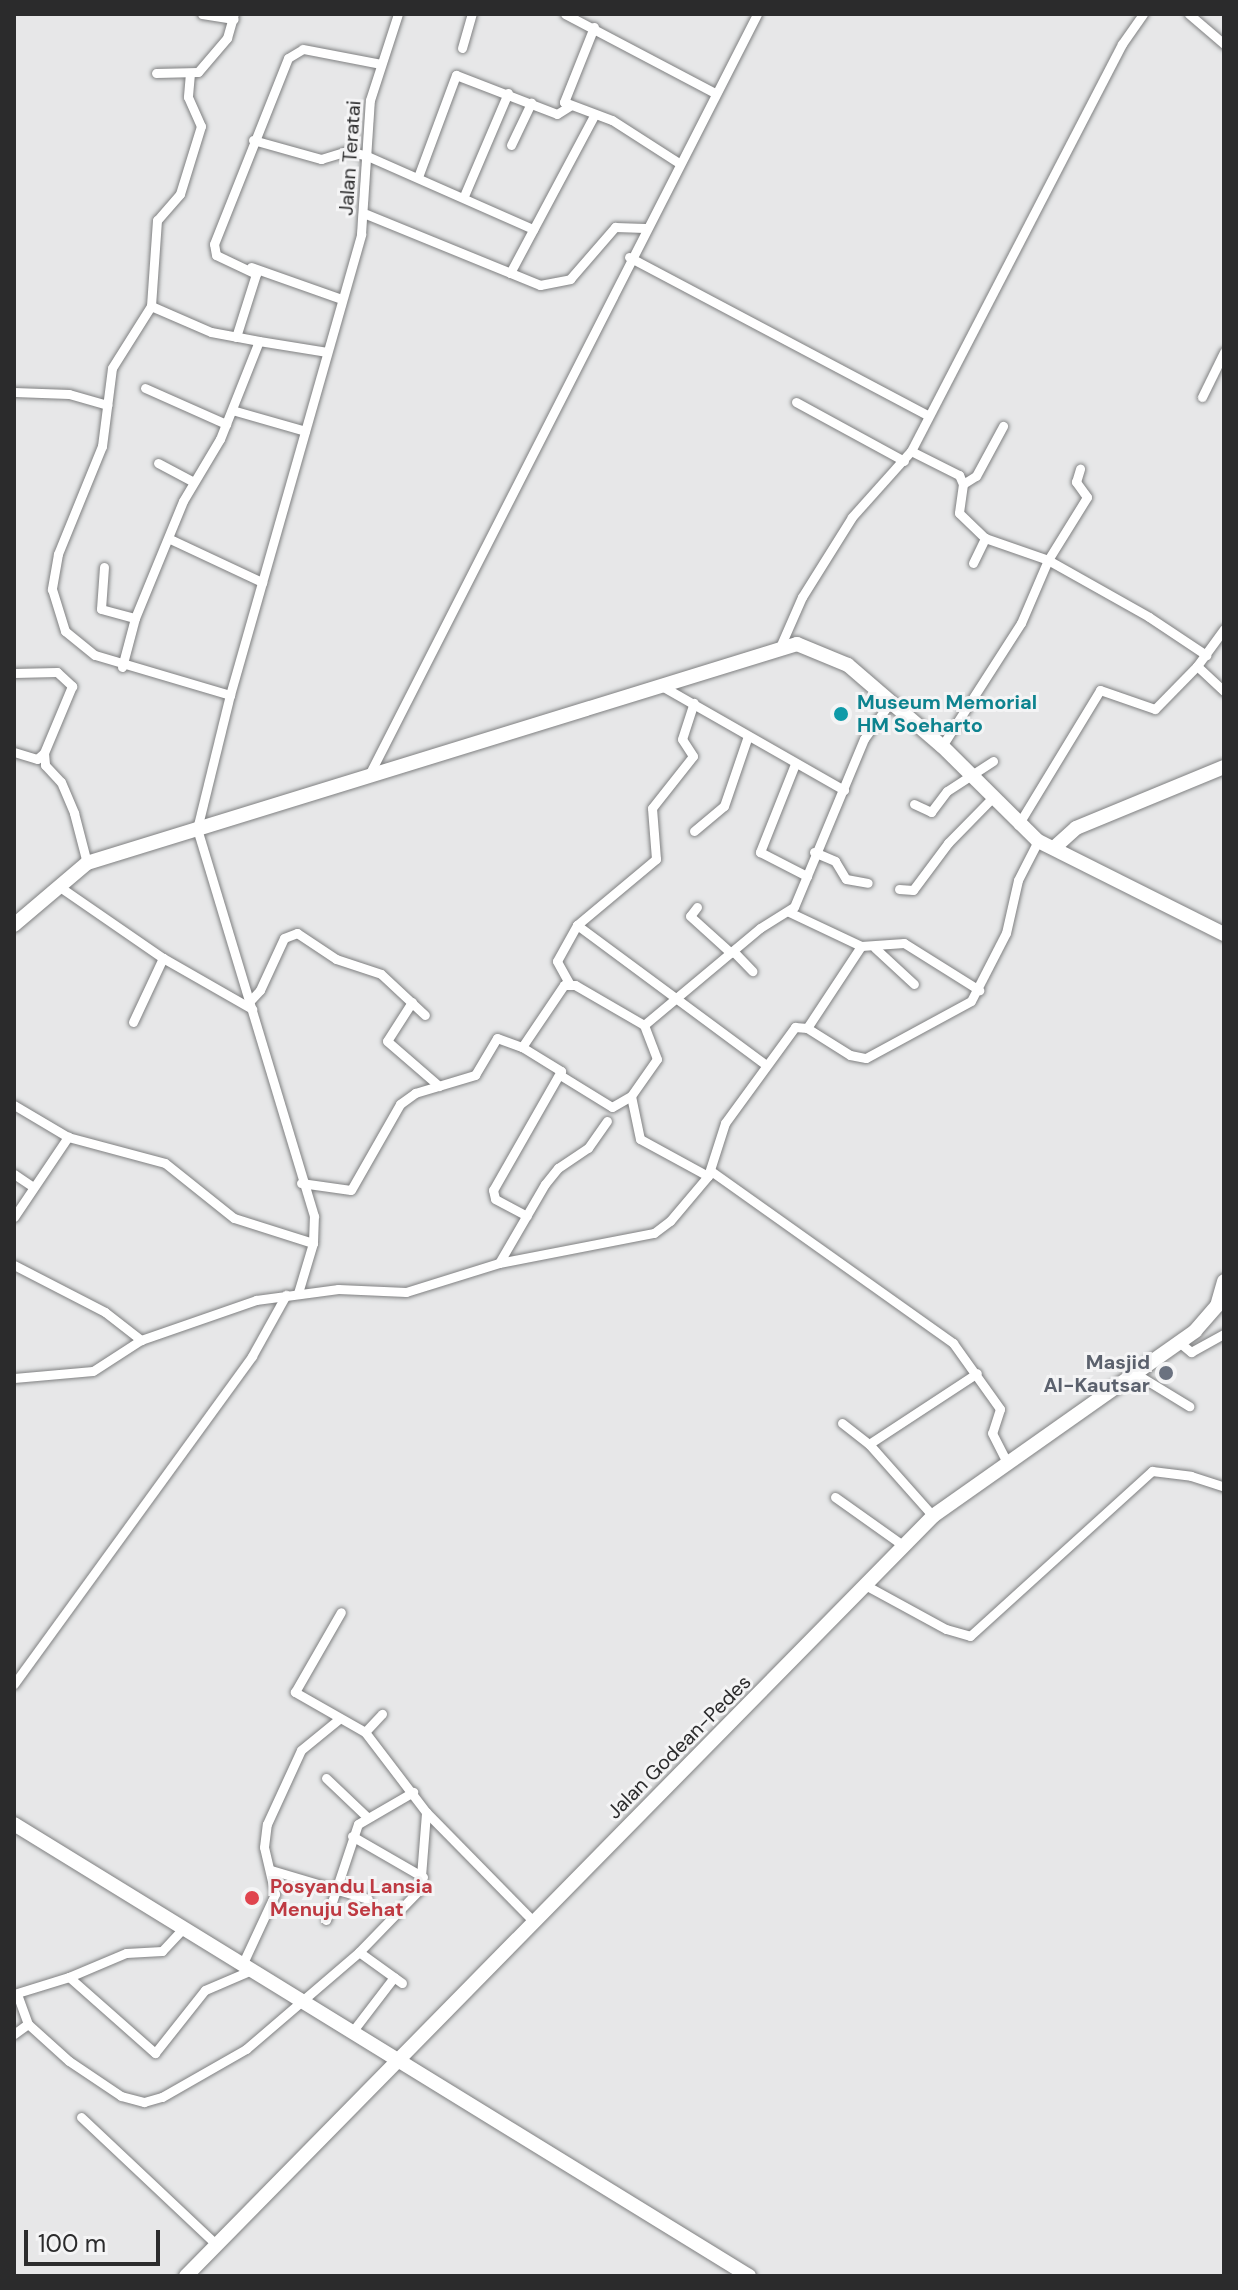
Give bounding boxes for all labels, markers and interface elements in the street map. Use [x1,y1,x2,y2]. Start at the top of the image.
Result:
street label: Jalan Teratai [334,100,366,216]
place label: Museum Memorial HM Soeharto [857,690,1037,737]
marker: Museum Memorial HM Soeharto [832,705,850,723]
place label: Masjid Al-Kautsar [1043,1350,1150,1397]
marker: Masjid Al-Kautsar [1157,1364,1175,1382]
street label: Jalan Godean-Pedes [602,1670,756,1824]
place label: Posyandu Lansia Menuju Sehat [270,1874,433,1921]
marker: Posyandu Lansia Menuju Sehat [241,1887,263,1909]
scale bar [28,2214,164,2264]
text: 100 m [38,2228,106,2259]

